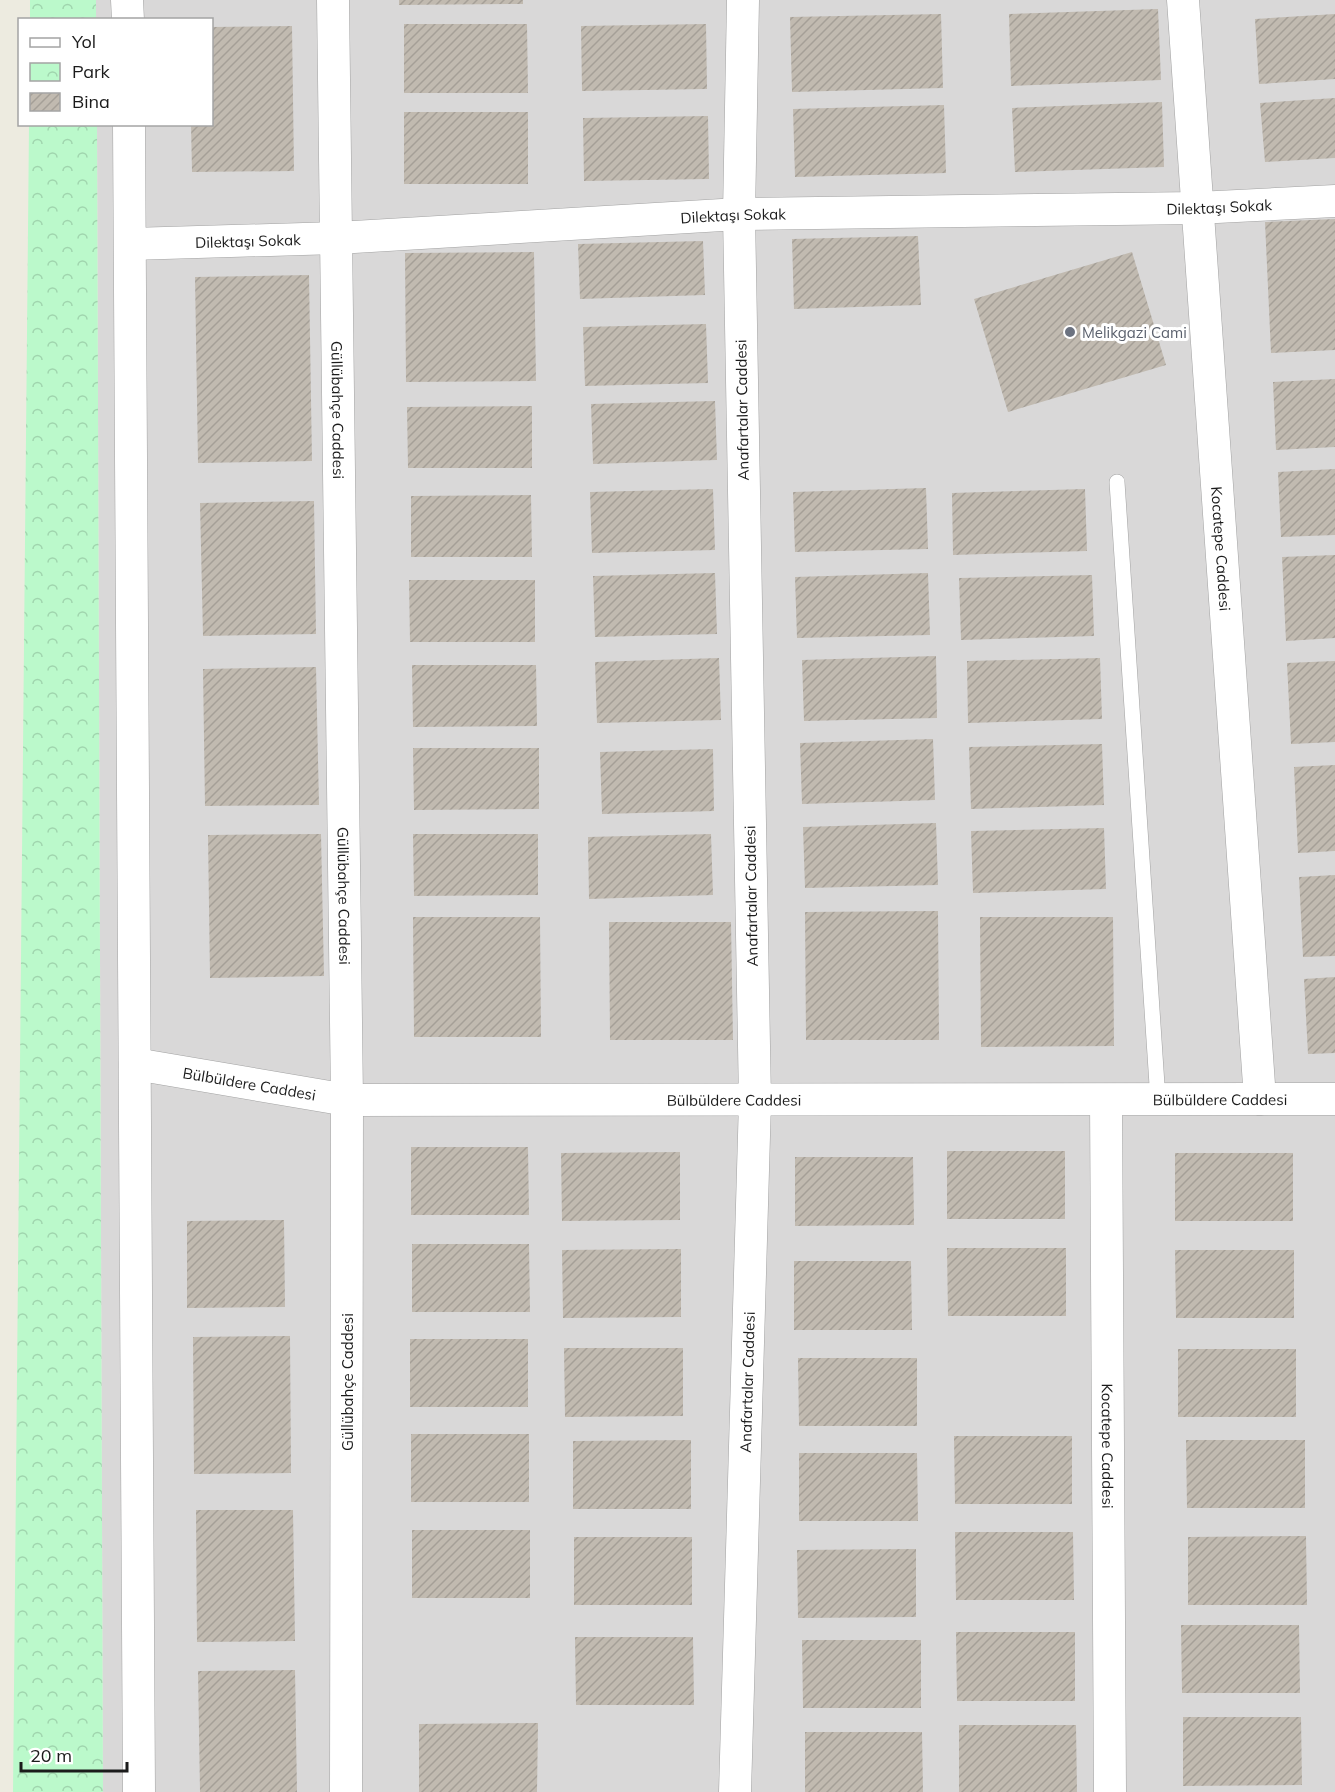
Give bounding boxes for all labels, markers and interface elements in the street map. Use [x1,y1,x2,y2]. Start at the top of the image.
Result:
legend [18,18,213,126]
text: Yol [71,30,96,53]
text: Park [72,60,111,83]
text: Bina [72,90,110,113]
street label: Dilektaşı Sokak [1166,195,1273,218]
street label: Dilektaşı Sokak [680,204,786,227]
street label: Dilektaşı Sokak [195,230,301,252]
place label: Melikgazi Cami [1082,323,1187,342]
marker: Melikgazi Cami [1063,325,1077,339]
street label: Anafartalar Caddesi [731,339,753,481]
street label: Güllübahçe Caddesi [328,341,349,479]
street label: Kocatepe Caddesi [1208,486,1235,612]
street label: Anafartalar Caddesi [740,825,762,967]
street label: Güllübahçe Caddesi [334,827,355,965]
street label: Bülbüldere Caddesi [181,1063,317,1104]
street label: Bülbüldere Caddesi [667,1090,801,1109]
street label: Bülbüldere Caddesi [1153,1090,1287,1109]
street label: Anafartalar Caddesi [735,1311,758,1453]
street label: Güllübahçe Caddesi [338,1313,357,1451]
street label: Kocatepe Caddesi [1098,1383,1118,1509]
scale bar [21,1735,128,1773]
text: 20 m [30,1744,72,1767]

